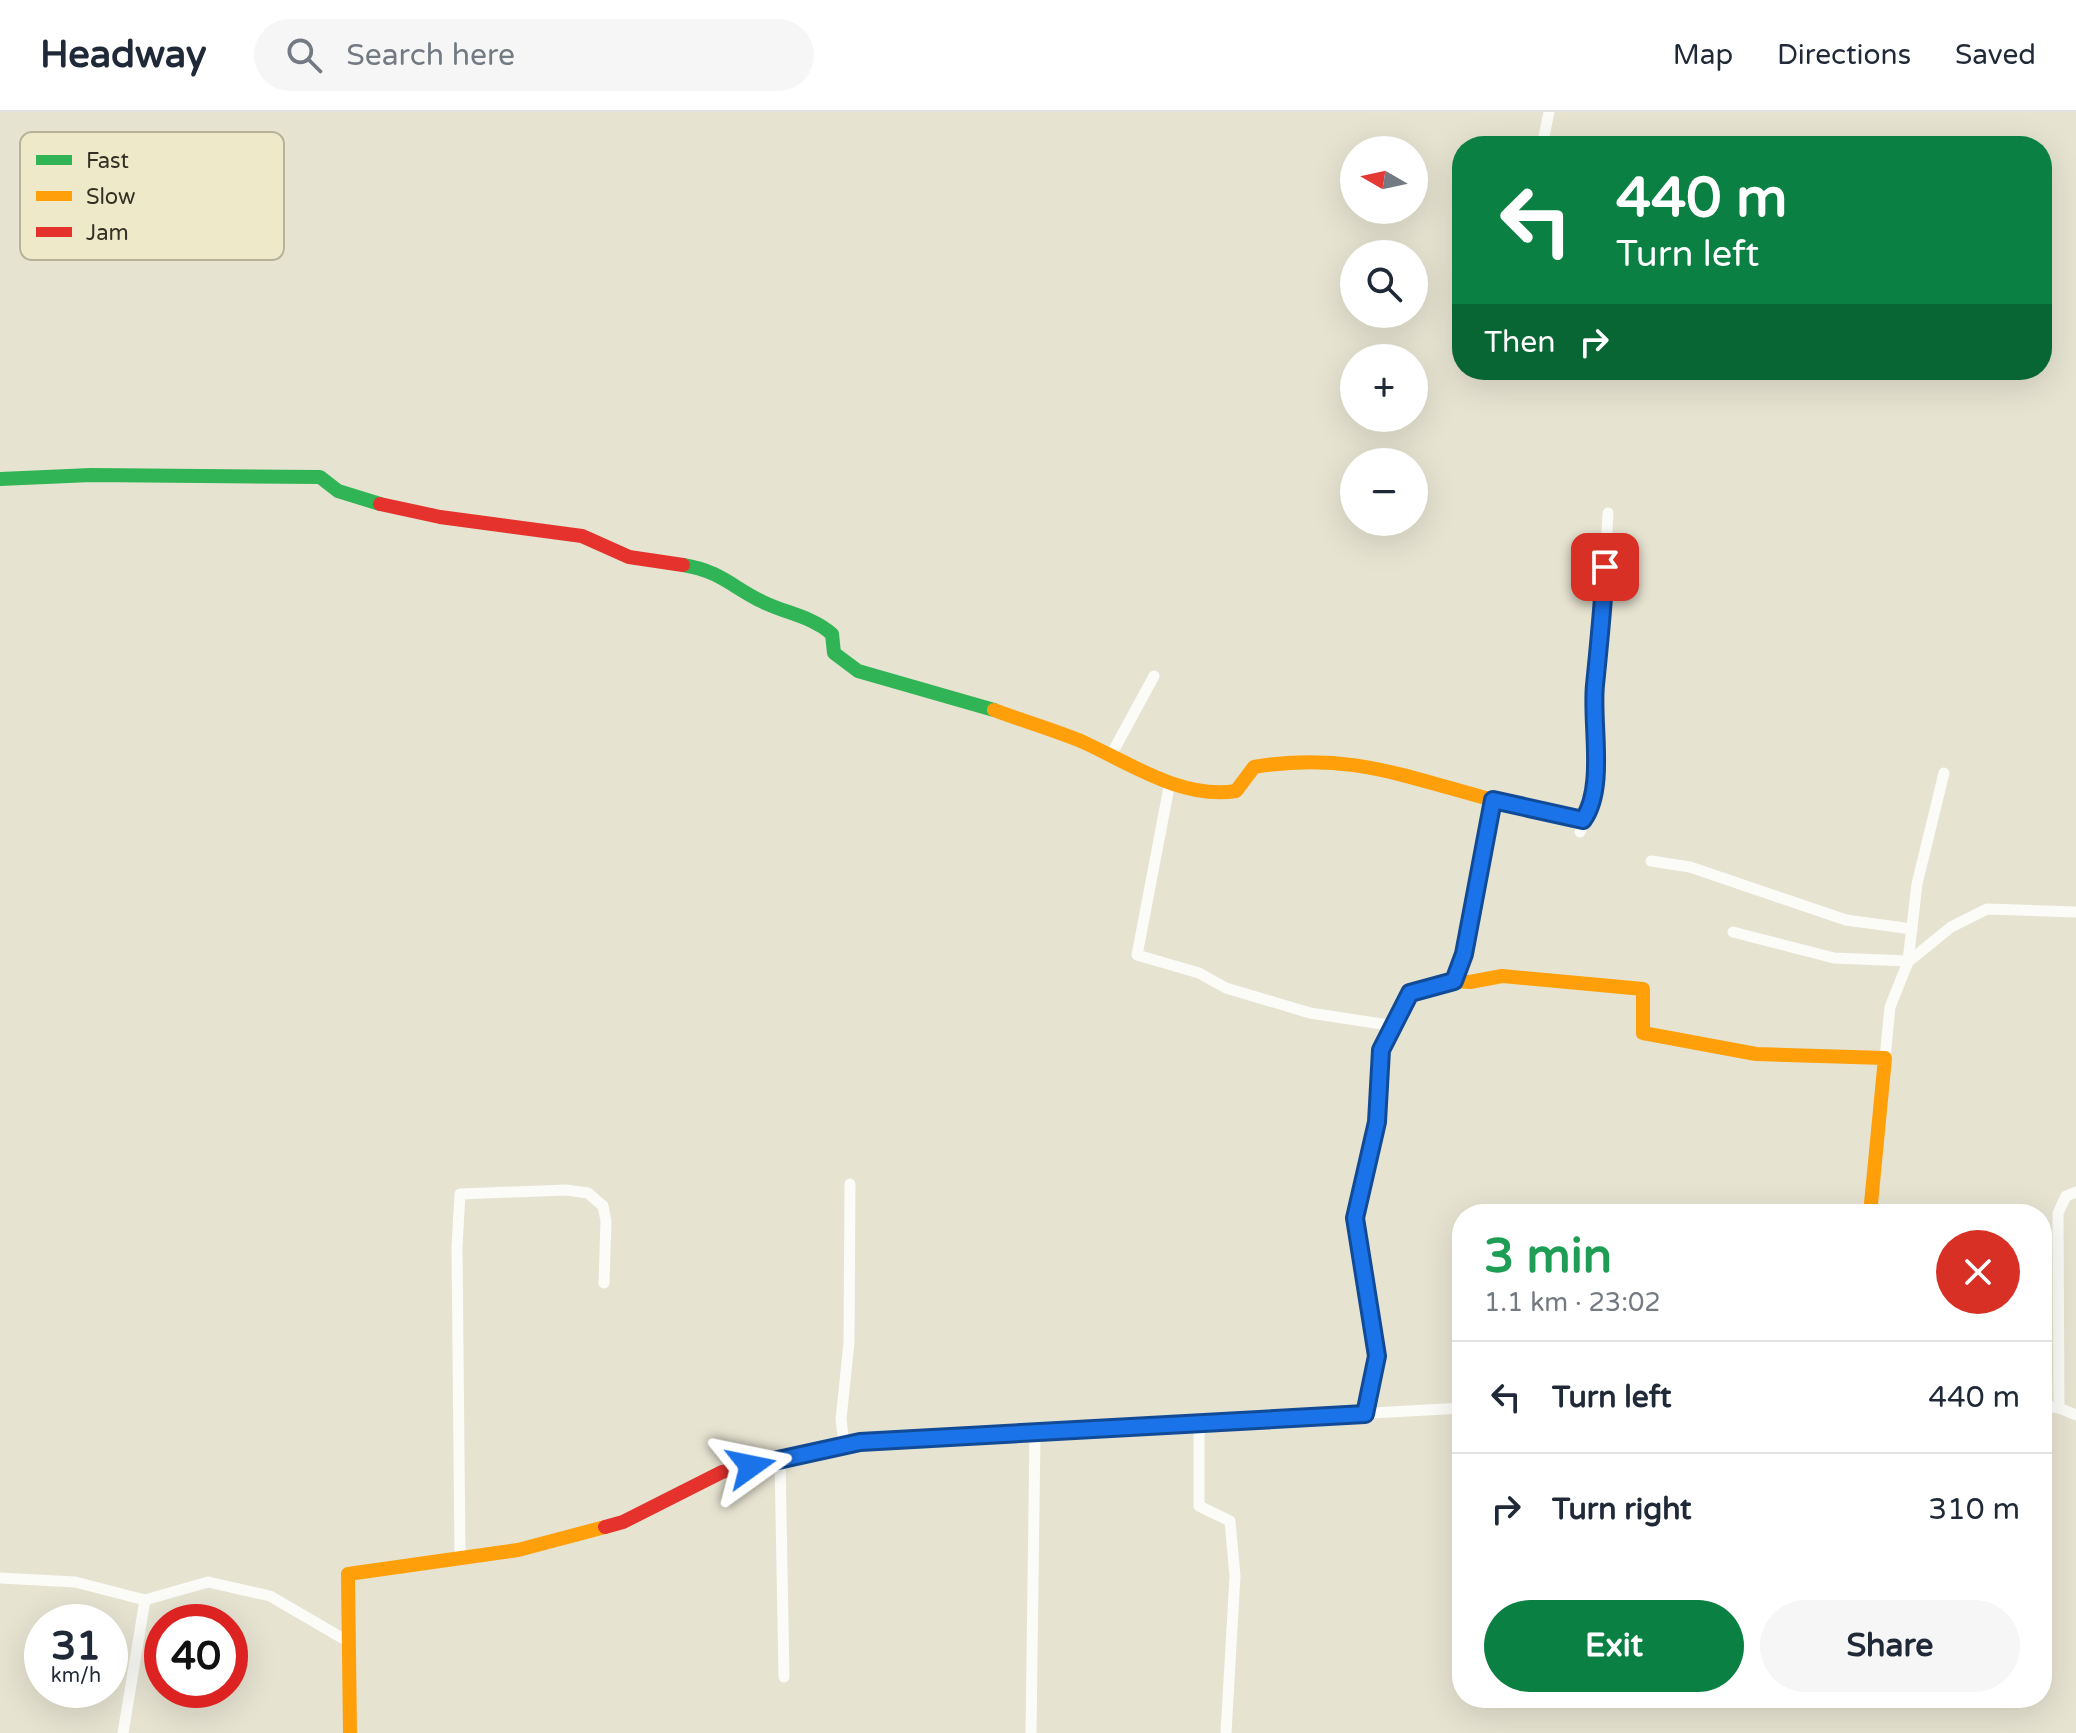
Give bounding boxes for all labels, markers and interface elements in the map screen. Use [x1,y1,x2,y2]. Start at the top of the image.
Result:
search box [254,19,814,91]
text: Headway [40,32,206,78]
icon: search [282,33,326,77]
text: Search here [346,37,515,74]
text: Map [1673,38,1733,72]
text: Directions [1777,38,1911,72]
text: Saved [1955,38,2036,72]
legend [20,132,284,260]
north arrow [1340,136,1428,224]
map controls [1340,136,1428,536]
text: Fast [86,148,129,174]
text: 440 m [1616,165,1787,232]
icon: left [1484,168,1588,272]
text: Slow [86,184,136,210]
text: Jam [86,220,129,246]
text: Turn left [1616,233,1759,276]
button: search [1340,240,1428,328]
icon: right [1572,320,1616,364]
text: Then [1484,324,1556,361]
button: + [1340,344,1428,432]
button: − [1340,448,1428,536]
pin [1571,533,1639,601]
icon: arrive [1583,545,1627,589]
text: 3 min [1484,1228,1612,1286]
button: close [1936,1230,2020,1314]
text: 1.1 km · 23:02 [1484,1287,1661,1318]
icon: left [1484,1375,1528,1419]
text: Turn left [1552,1379,1671,1416]
text: 440 m [1928,1379,2020,1416]
position arrow [709,1424,793,1508]
icon: right [1484,1487,1528,1531]
text: Turn right [1552,1491,1692,1528]
text: 310 m [1928,1491,2020,1528]
button: Exit [1484,1600,1744,1692]
button: Share [1760,1600,2020,1692]
speed limit sign: 40 [144,1604,248,1708]
text: 31 [51,1622,101,1670]
text: km/h [51,1664,101,1688]

